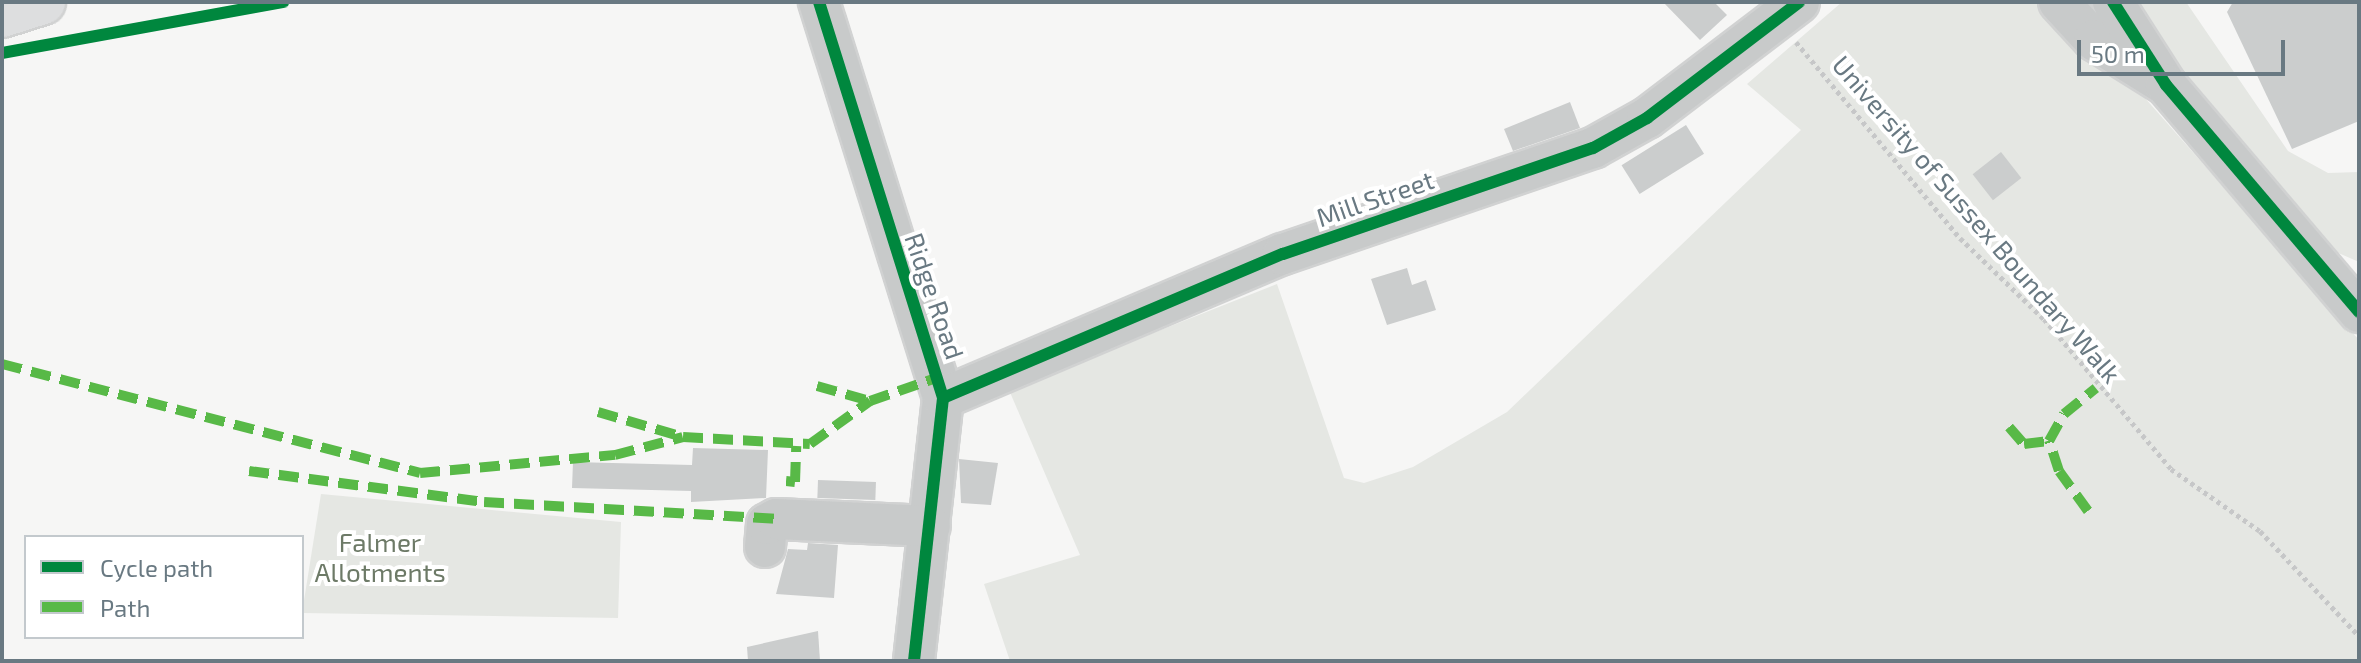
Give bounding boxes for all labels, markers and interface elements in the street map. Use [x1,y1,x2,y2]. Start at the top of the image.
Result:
scale bar [2081,24,2289,74]
text: 50 m [2091,39,2145,68]
street label: University of Sussex Boundary Walk [1826,48,2128,390]
street label: Mill Street [1312,163,1438,233]
street label: Ridge Road [899,229,971,363]
park label: Falmer Allotments [314,526,446,588]
legend [24,535,304,639]
text: Cycle path [100,553,213,582]
text: Path [100,593,150,622]

